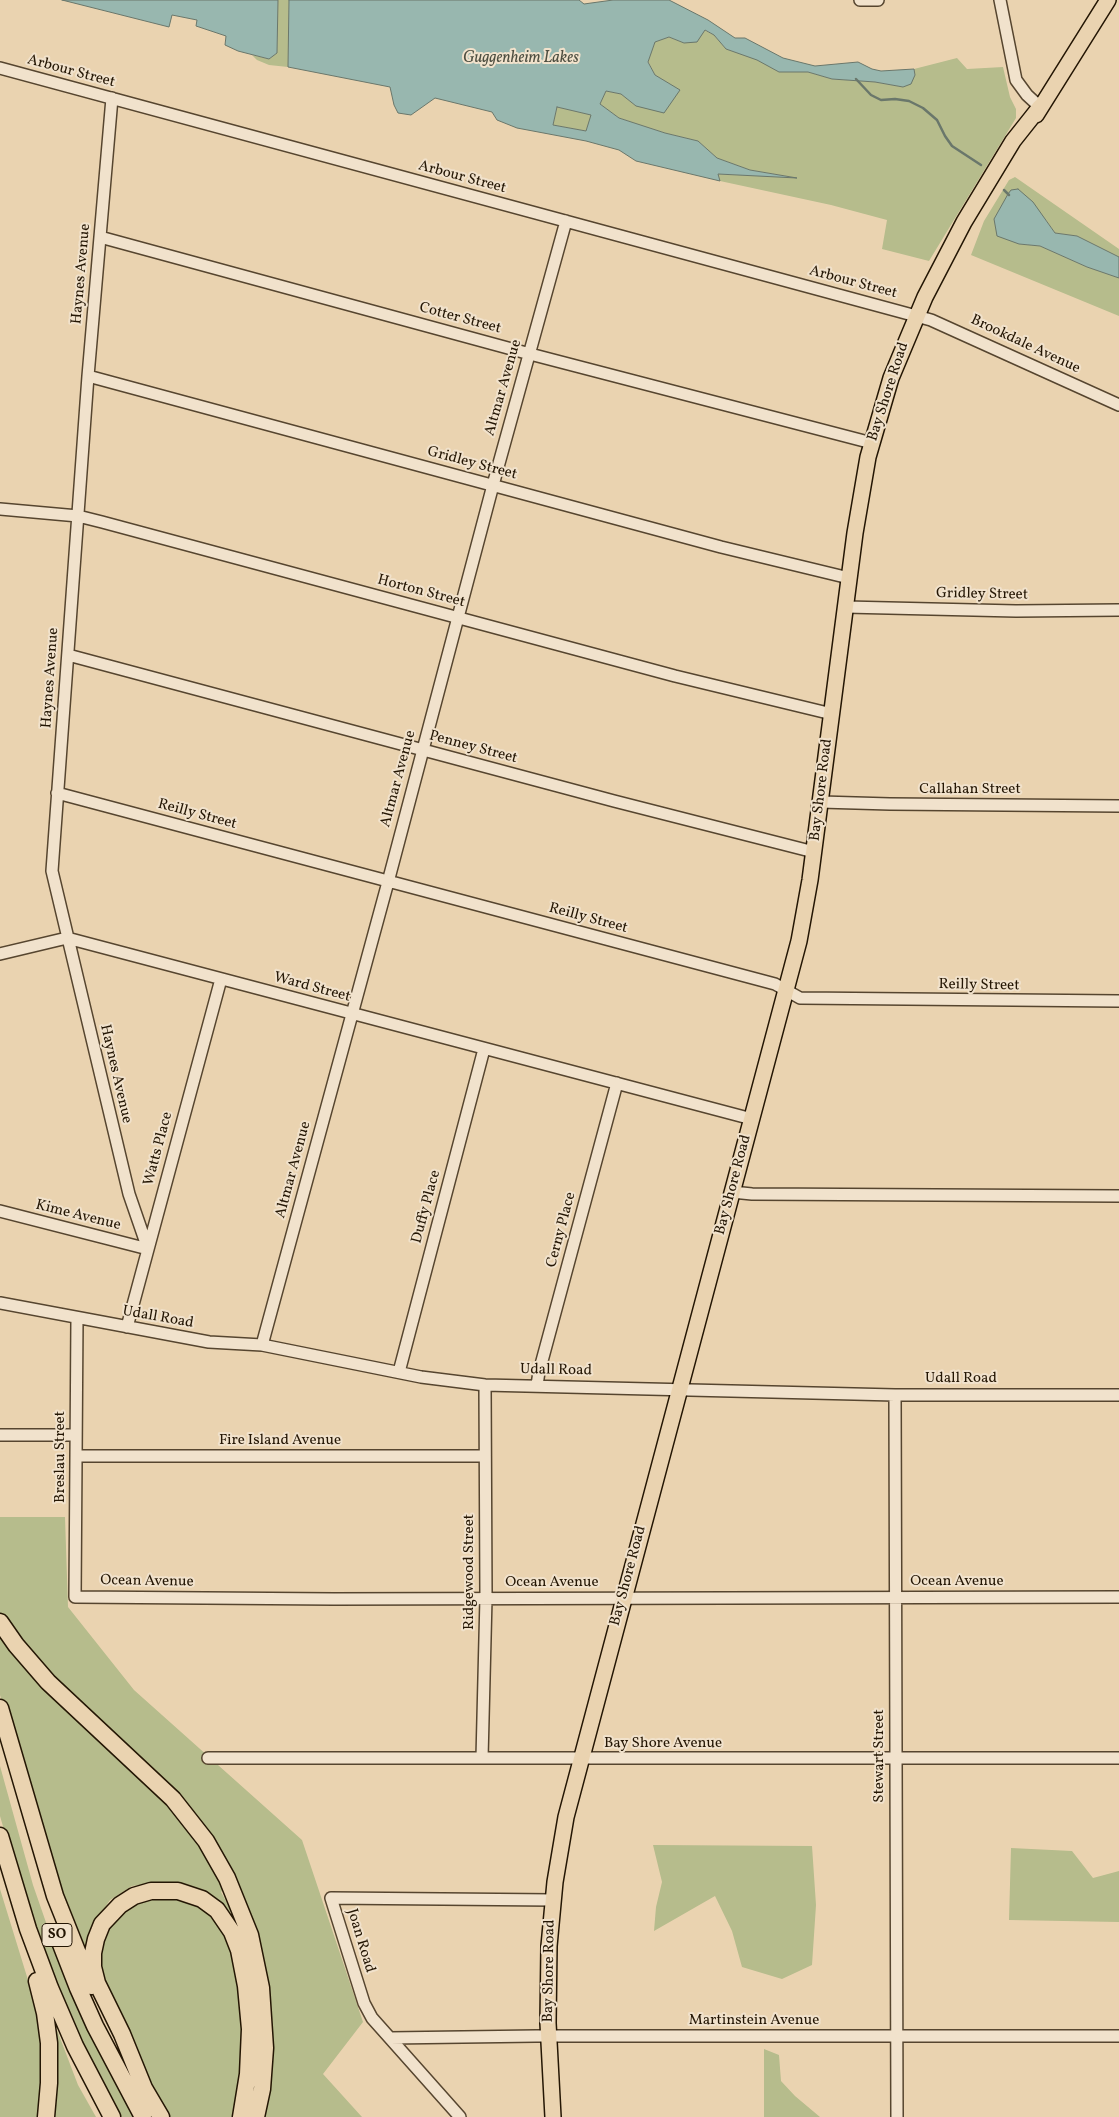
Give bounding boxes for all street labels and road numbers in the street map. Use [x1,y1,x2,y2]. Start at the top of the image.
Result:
street label: Arbour Street [25,52,117,92]
street label: Arbour Street [416,158,508,198]
street label: Haynes Avenue [69,223,95,325]
street label: Arbour Street [807,263,899,303]
street label: Cotter Street [417,299,503,339]
street label: Brookdale Avenue [967,312,1083,378]
street label: Altmar Avenue [482,338,526,438]
street label: Bay Shore Road [865,340,913,444]
street label: Gridley Street [425,443,519,485]
street label: Horton Street [375,572,467,612]
street label: Gridley Street [936,585,1028,605]
street label: Haynes Avenue [38,627,64,729]
street label: Penney Street [427,728,519,768]
street label: Altmar Avenue [377,729,421,829]
street label: Bay Shore Road [807,738,837,842]
street label: Callahan Street [919,781,1021,799]
street label: Reilly Street [156,796,238,834]
street label: Reilly Street [547,900,629,938]
street label: Ward Street [272,969,352,1007]
street label: Reilly Street [938,976,1020,996]
street label: Haynes Avenue [95,1023,135,1125]
street label: Watts Place [141,1110,177,1188]
street label: Altmar Avenue [272,1120,316,1220]
street label: Bay Shore Road [712,1133,756,1237]
street label: Duffy Place [409,1168,445,1246]
street label: Cerny Place [543,1190,581,1270]
street label: Kime Avenue [34,1197,122,1235]
street label: Udall Road [121,1303,195,1333]
street label: Udall Road [520,1361,592,1381]
street label: Udall Road [925,1370,997,1388]
street label: Breslau Street [52,1411,70,1503]
street label: Fire Island Avenue [219,1432,341,1450]
street label: Ridgewood Street [461,1514,479,1630]
street label: Bay Shore Road [607,1524,651,1628]
street label: Ocean Avenue [100,1572,194,1592]
street label: Ocean Avenue [910,1573,1004,1591]
street label: Ocean Avenue [505,1574,599,1592]
street label: Stewart Street [871,1709,889,1803]
street label: Bay Shore Avenue [604,1735,722,1753]
street label: Joan Road [342,1907,378,1975]
street label: Bay Shore Road [540,1919,560,2023]
road number: SO [42,1924,72,1946]
street label: Martinstein Avenue [689,2012,819,2030]

